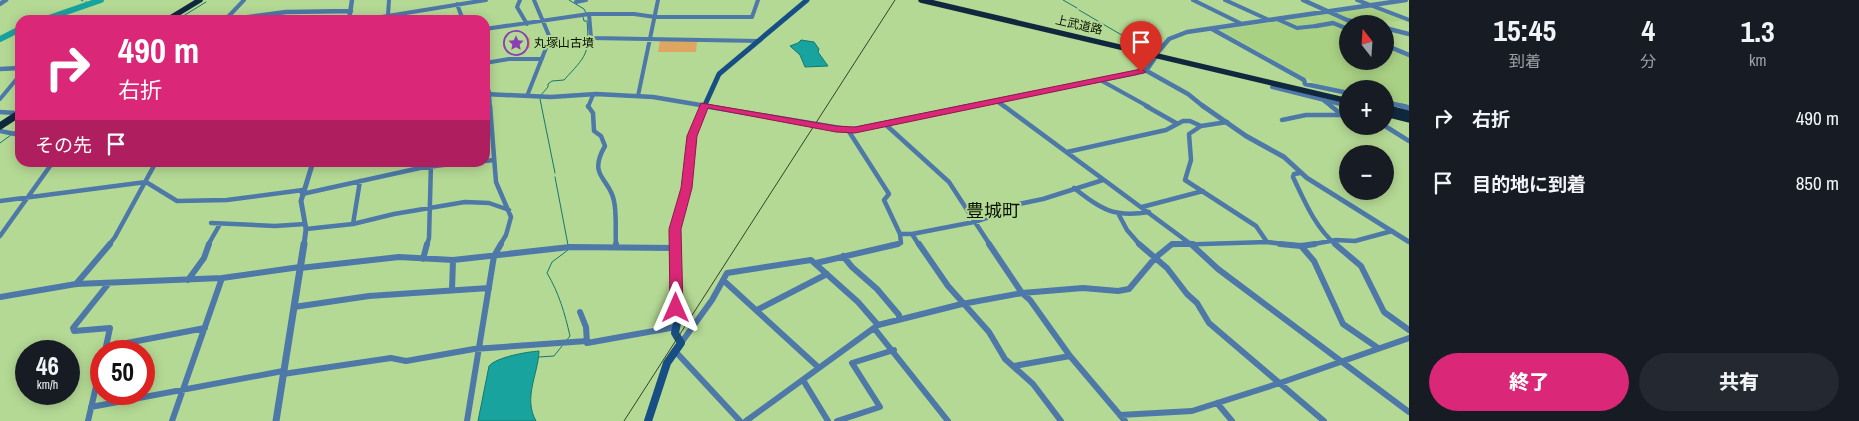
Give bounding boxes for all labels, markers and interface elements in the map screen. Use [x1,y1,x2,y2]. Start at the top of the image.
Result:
text: 15:45 [1493,10,1556,50]
text: 4 [1641,10,1655,50]
text: 1.3 [1741,11,1775,51]
street label: 上武道路 [1054,12,1104,38]
north arrow [1339,15,1394,70]
map controls [1339,15,1394,200]
pin [1120,21,1162,72]
text: 490 m [118,27,199,74]
icon: arrive [1127,28,1155,56]
place icon: 丸塚山古墳 [503,30,529,56]
icon: right [35,35,100,100]
place label: 丸塚山古墳 [534,35,594,51]
text: km [1749,49,1766,71]
text: 到着 [1509,50,1541,72]
text: 分 [1640,50,1656,72]
text: 右折 [118,75,162,105]
button: + [1339,80,1394,135]
icon: right [1429,104,1457,132]
text: 490 m [1796,105,1839,131]
text: 右折 [1472,106,1510,132]
icon: arrive [102,130,130,158]
text: その先 [35,132,92,158]
button: − [1339,145,1394,200]
icon: arrive [1429,169,1457,197]
text: 850 m [1796,170,1839,196]
text: 目的地に到着 [1472,171,1586,197]
district label: 豊城町 [966,198,1020,223]
position arrow [649,281,701,333]
speed limit sign: 50 [90,340,155,405]
text: 46 [36,349,59,383]
button: 終了 [1429,353,1629,411]
button: 共有 [1639,353,1839,411]
text: km/h [37,377,58,393]

